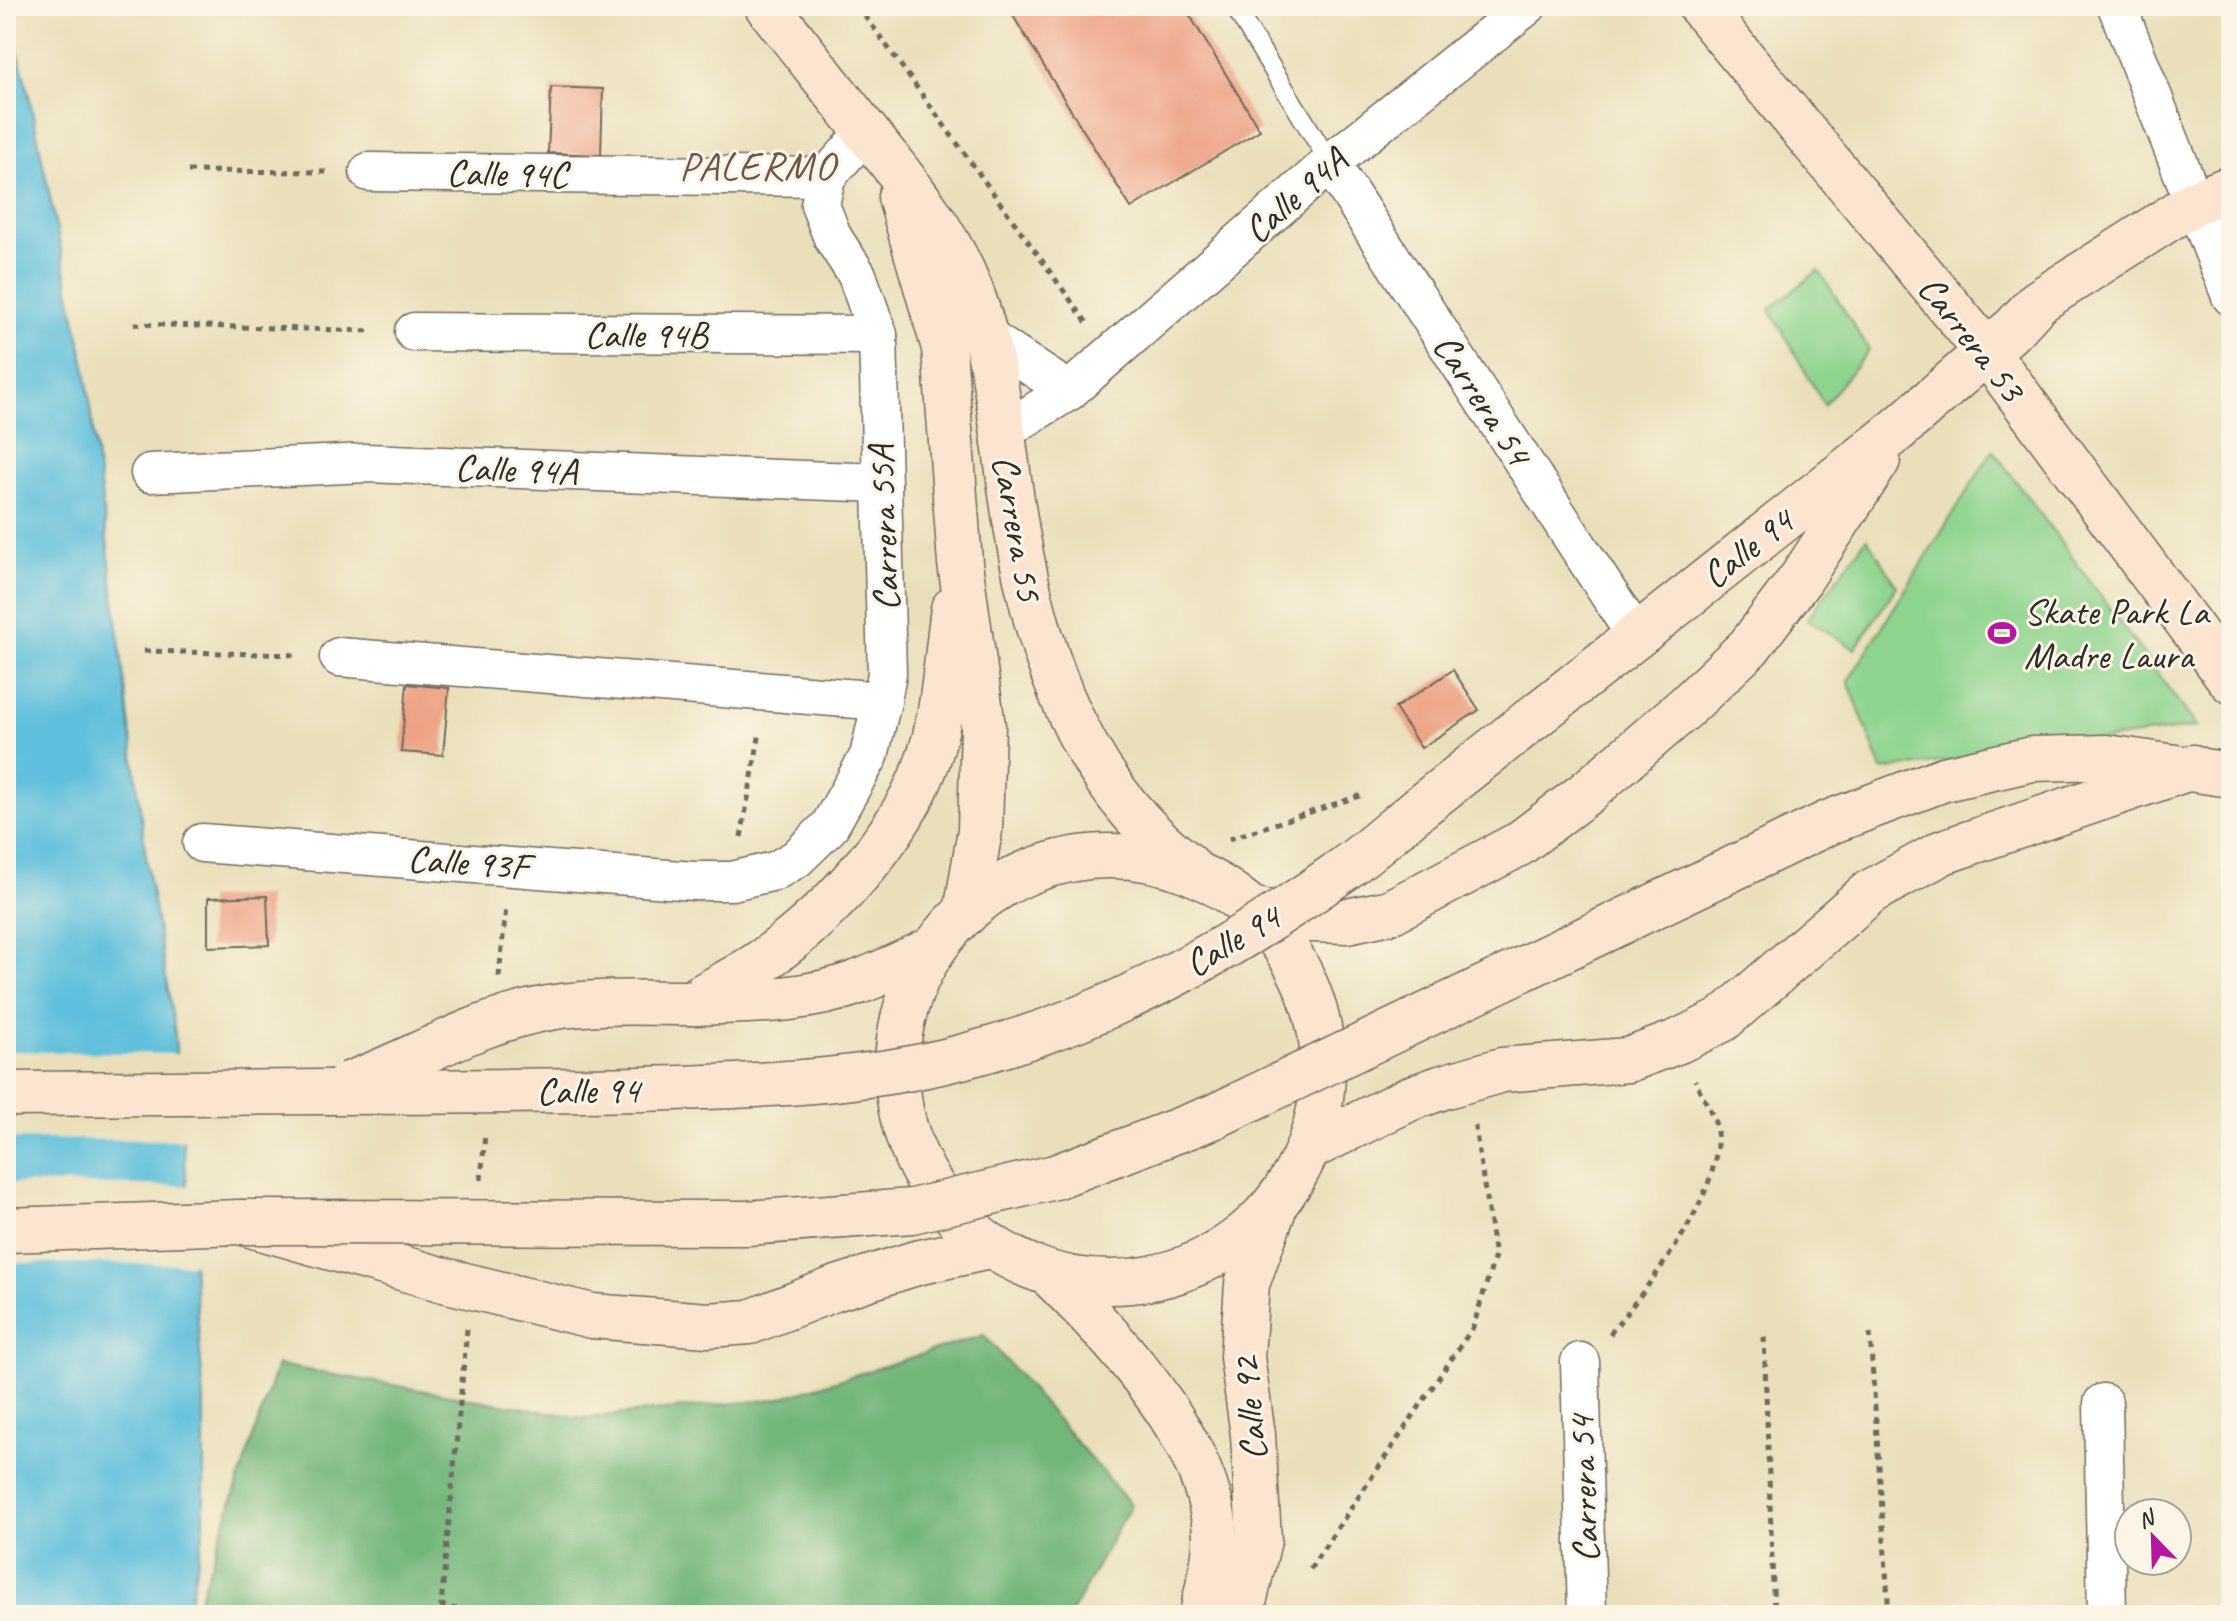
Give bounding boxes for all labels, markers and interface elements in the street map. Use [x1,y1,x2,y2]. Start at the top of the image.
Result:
street label: Calle 94A [1234,136,1358,253]
district label: PALERMO [679,141,839,191]
street label: Calle 94C [446,149,572,198]
street label: Carrera 53 [1908,266,2037,413]
street label: Calle 94B [585,311,710,358]
street label: Carrera 54 [1423,325,1544,477]
street label: Carrera 55A [857,442,910,612]
street label: Calle 94A [454,444,580,495]
street label: Carrera 55 [982,452,1054,606]
street label: Calle 94 [1692,496,1805,599]
place label: Skate Park La Madre Laura [2024,588,2211,679]
sports icon: Skate Park La Madre Laura [1987,618,2017,648]
street label: Calle 93F [406,835,537,891]
street label: Calle 94 [1176,892,1292,987]
street label: Calle 94 [536,1066,644,1115]
street label: Calle 92 [1221,1353,1277,1462]
street label: Carrera 54 [1557,1411,1610,1563]
north arrow [2113,1497,2193,1577]
text: N [2134,1503,2160,1535]

